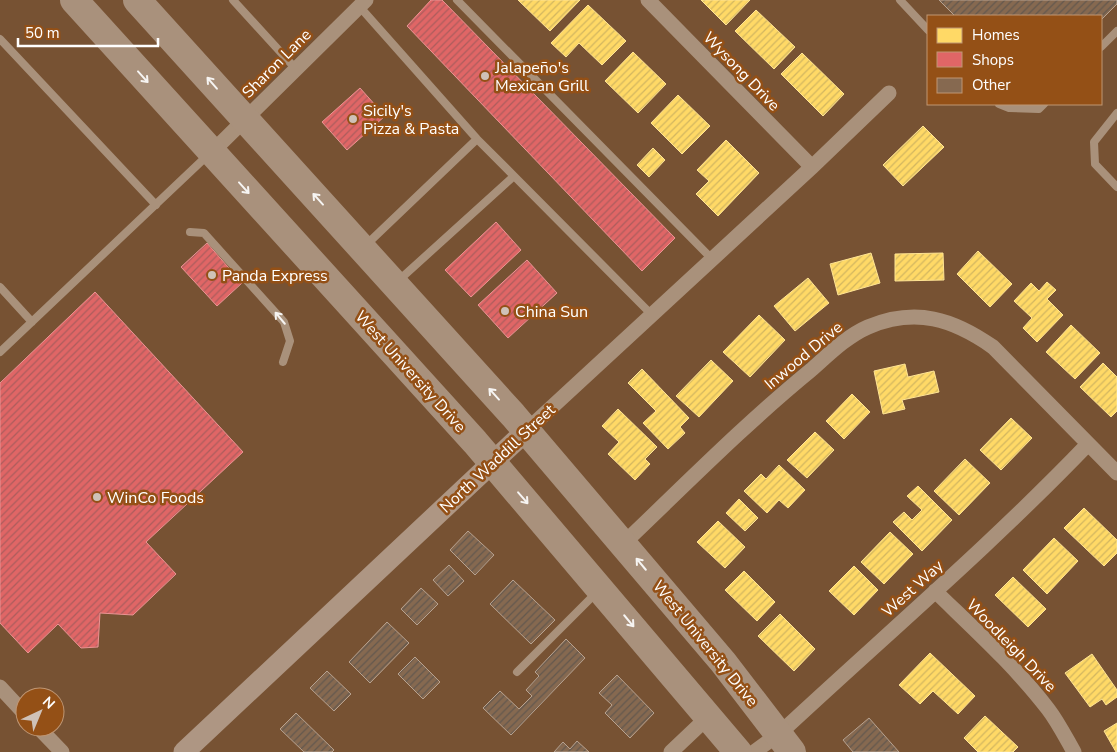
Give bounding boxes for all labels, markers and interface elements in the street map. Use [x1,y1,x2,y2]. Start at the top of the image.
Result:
scale bar [18,15,158,47]
legend [927,15,1102,105]
text: 50 m [25,23,60,43]
street label: Sharon Lane [237,24,316,103]
text: Homes [972,25,1020,45]
street label: Wysong Drive [698,27,785,116]
text: Shops [972,50,1014,70]
place label: Jalapeño's Mexican Grill [494,57,589,97]
one-way arrow [137,70,149,83]
marker: Jalapeño's Mexican Grill [479,70,491,82]
text: Other [972,75,1011,95]
one-way arrow [207,76,218,89]
place label: Sicily's Pizza & Pasta [363,100,459,140]
marker: Sicily's Pizza & Pasta [347,113,359,125]
one-way arrow [239,182,250,195]
one-way arrow [312,192,323,205]
place label: Panda Express [222,265,328,287]
marker: Panda Express [206,269,218,281]
place label: China Sun [515,301,588,323]
marker: China Sun [499,305,511,317]
street label: West University Drive [350,306,471,437]
one-way arrow [274,311,285,324]
street label: Inwood Drive [760,317,847,395]
one-way arrow [488,388,500,401]
street label: North Waddill Street [435,399,560,518]
place label: WinCo Foods [107,487,204,509]
marker: WinCo Foods [91,491,103,503]
one-way arrow [518,491,529,504]
street label: West Way [877,555,949,622]
one-way arrow [636,557,647,570]
street label: West University Drive [647,576,763,711]
street label: Woodleigh Drive [961,594,1061,697]
one-way arrow [623,615,635,628]
north arrow [15,687,65,737]
text: N [38,693,59,713]

